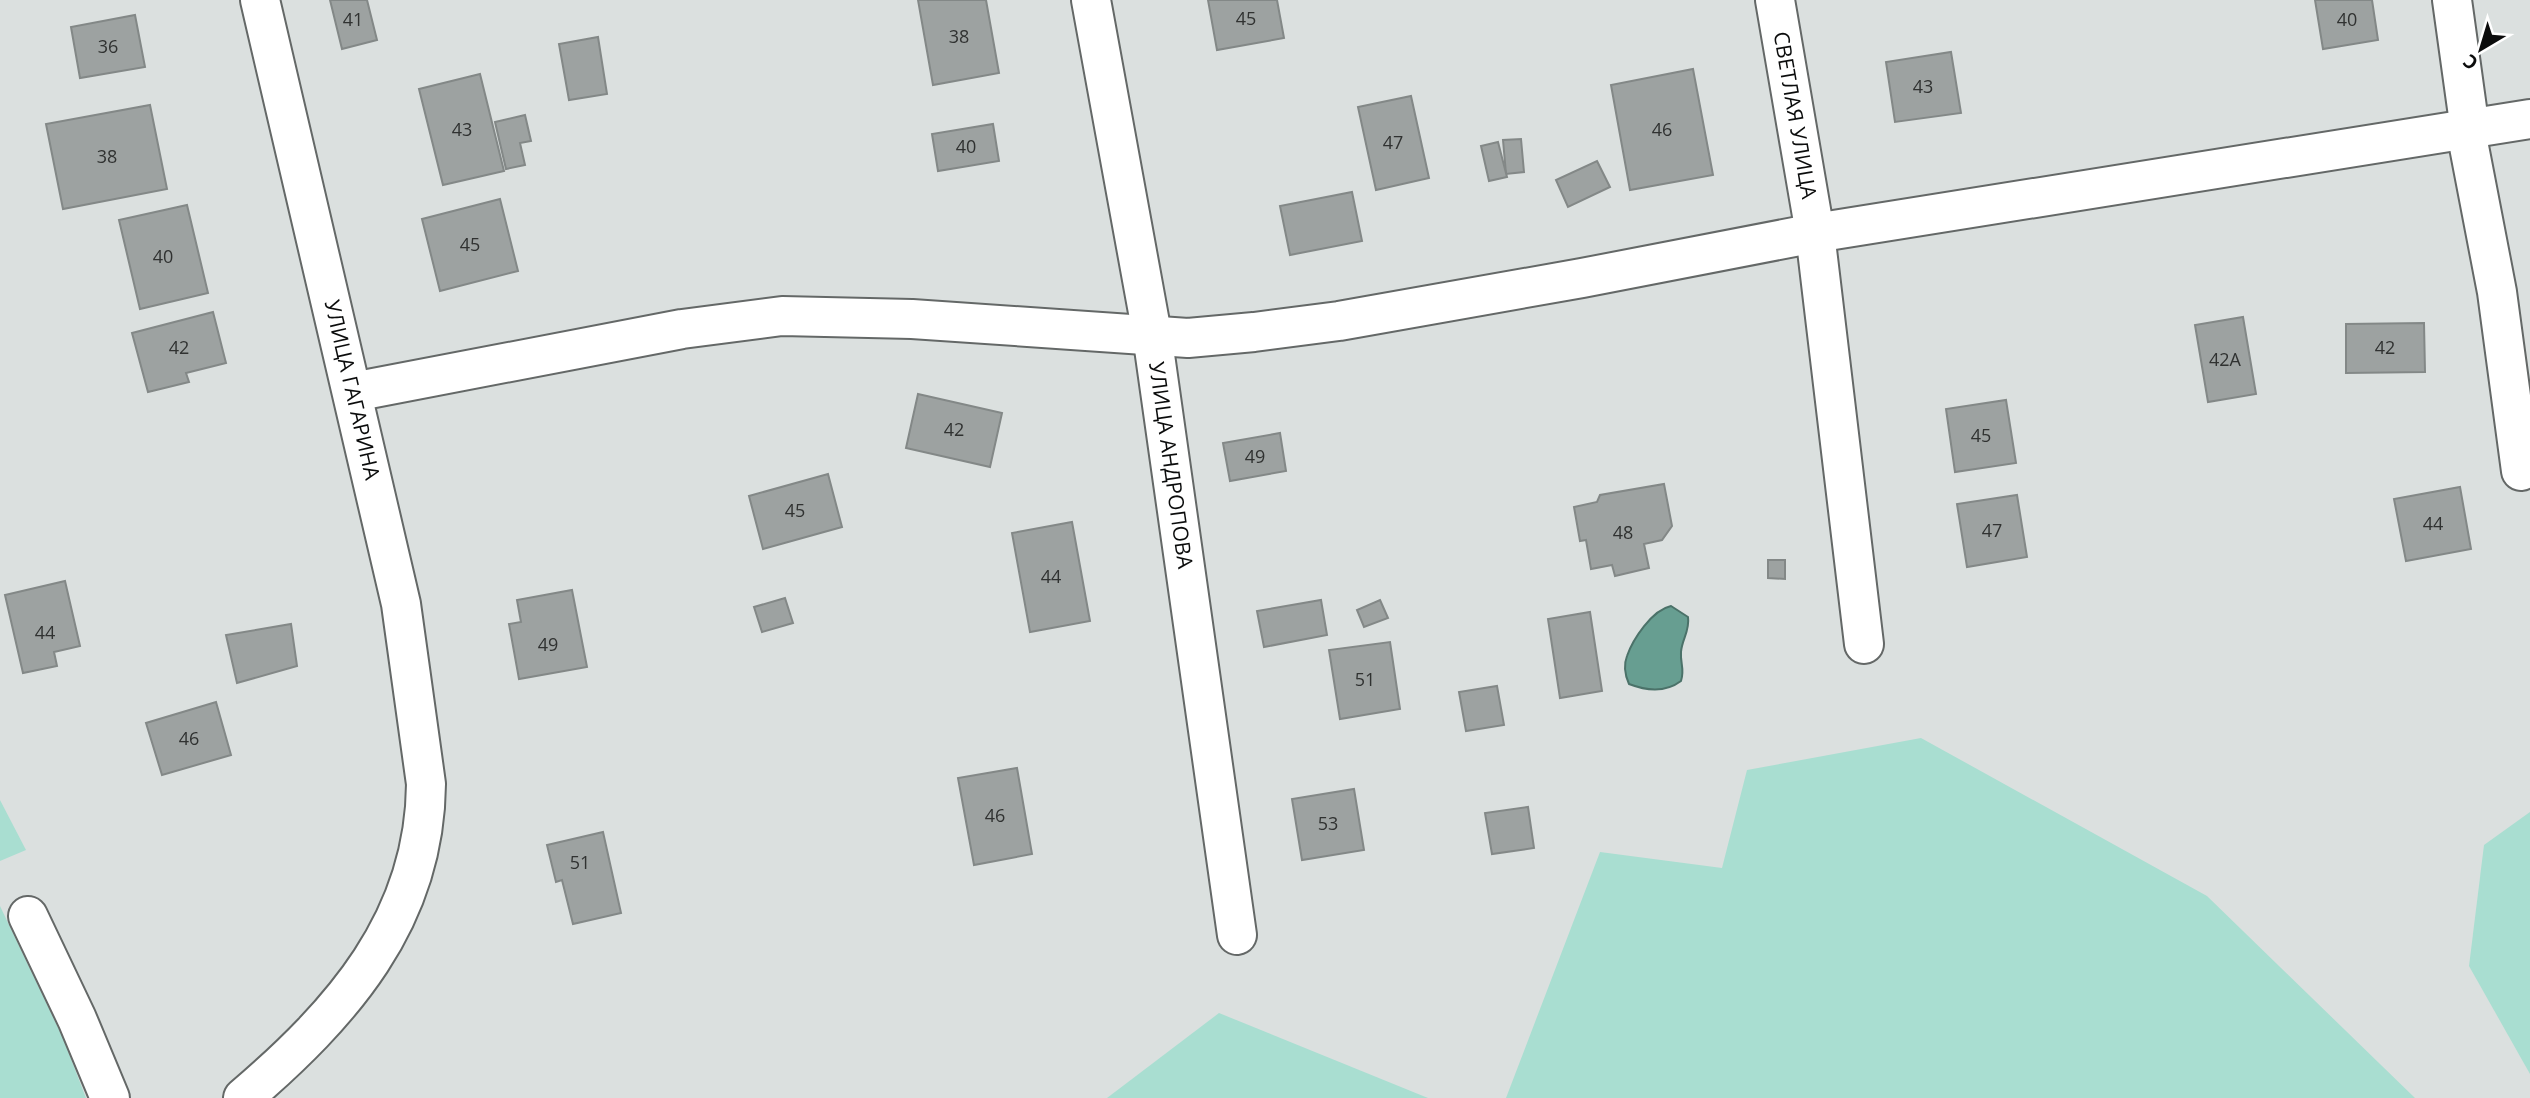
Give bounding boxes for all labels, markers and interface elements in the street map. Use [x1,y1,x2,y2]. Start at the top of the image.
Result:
house number: 45 [1236,6,1256,30]
house number: 41 [343,7,363,31]
house number: 40 [2337,7,2357,31]
north arrow [2446,14,2516,84]
house number: 38 [949,24,969,48]
street label: СВЕТЛАЯ УЛИЦА [1768,29,1824,202]
house number: 36 [98,34,118,58]
text: С [2458,48,2483,76]
house number: 43 [1913,74,1933,98]
house number: 43 [452,117,472,141]
house number: 46 [1652,117,1672,141]
house number: 47 [1383,130,1403,154]
house number: 40 [956,134,976,158]
house number: 38 [97,144,117,168]
house number: 45 [460,232,480,256]
house number: 40 [153,244,173,268]
street label: УЛИЦА ГАГАРИНА [319,297,387,483]
house number: 42 [169,335,189,359]
house number: 42 [2375,335,2395,359]
house number: 42А [2209,347,2242,371]
street label: УЛИЦА АНДРОПОВА [1143,360,1200,571]
house number: 42 [944,417,964,441]
house number: 45 [1971,423,1991,447]
house number: 49 [1245,444,1265,468]
house number: 45 [785,498,805,522]
house number: 44 [2423,511,2443,535]
house number: 47 [1982,518,2002,542]
house number: 48 [1613,520,1633,544]
house number: 44 [1041,564,1061,588]
house number: 44 [35,620,55,644]
house number: 49 [538,632,558,656]
house number: 51 [1355,667,1375,691]
house number: 46 [179,726,199,750]
house number: 46 [985,803,1005,827]
house number: 53 [1318,811,1338,835]
house number: 51 [570,850,590,874]

